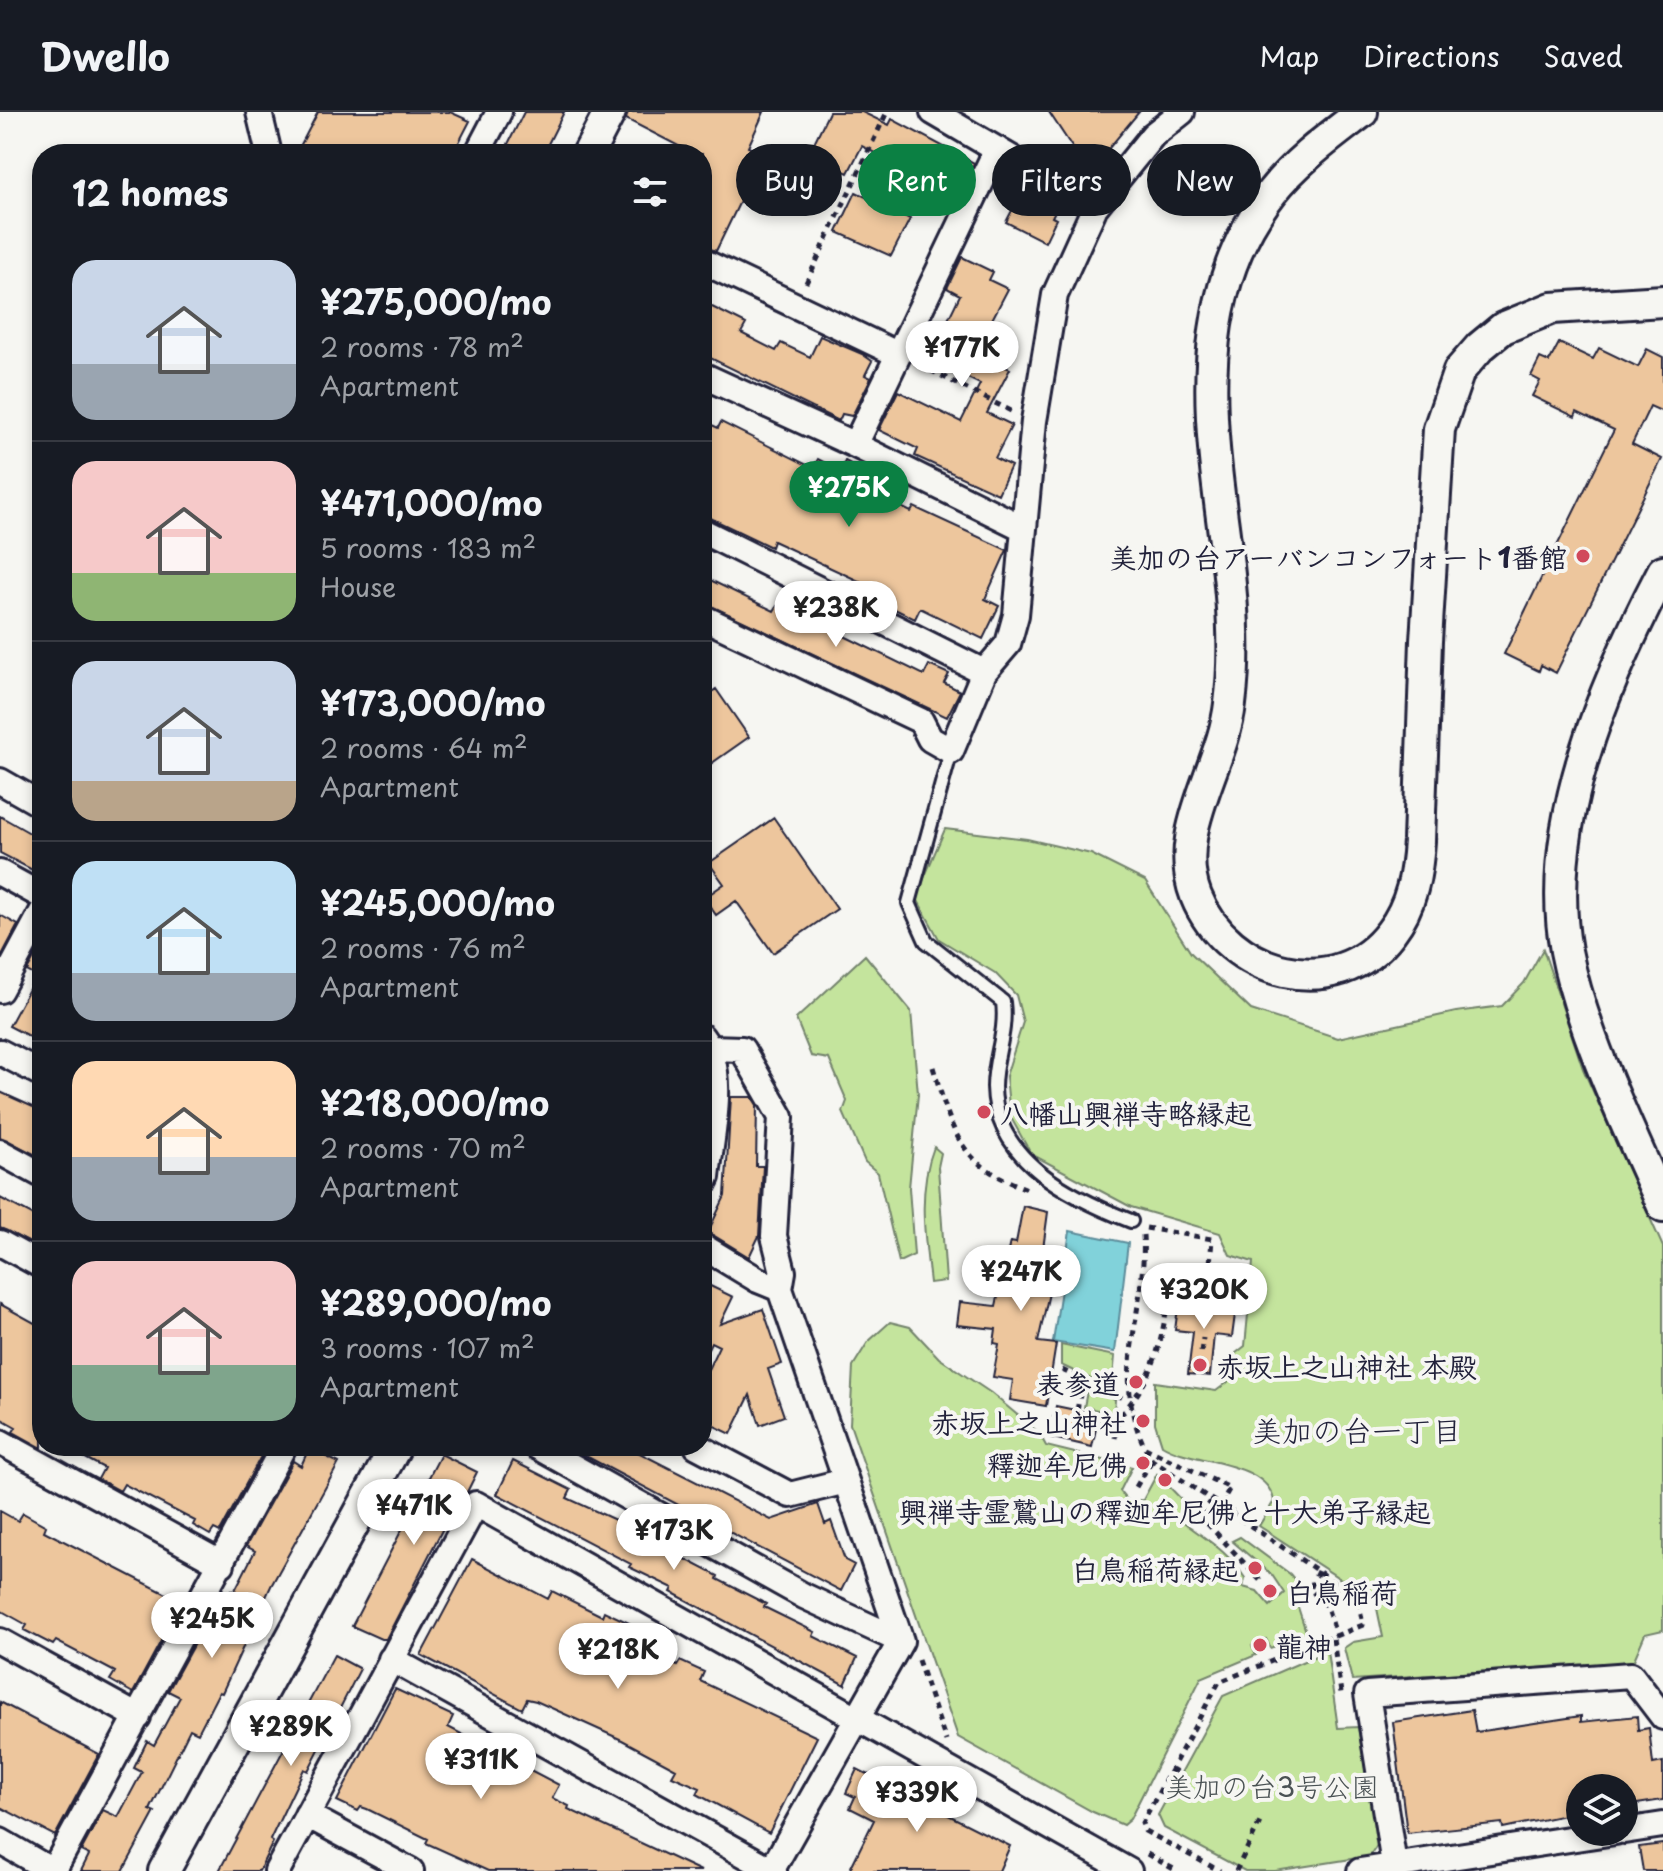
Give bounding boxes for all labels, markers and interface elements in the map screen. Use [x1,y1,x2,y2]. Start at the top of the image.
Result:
text: Dwello [40,27,170,84]
text: Map [1260,34,1319,77]
text: Directions [1363,34,1500,77]
text: Saved [1544,34,1623,77]
chip: Buy [736,144,842,216]
chip: Rent [858,144,976,216]
chip: Filters [992,144,1131,216]
chip: New [1147,144,1261,216]
text: 12 homes [72,166,228,218]
icon: filters [628,170,672,214]
text: ¥275,000/mo [320,275,552,327]
icon: home [136,292,232,388]
pin: ¥177K [906,321,1018,389]
text: 2 rooms · 78 m² [320,327,524,366]
text: ¥177K [924,327,1000,366]
text: Apartment [320,366,459,405]
pin: ¥275K [793,461,905,529]
text: ¥275K [807,467,891,506]
text: ¥471,000/mo [320,476,542,528]
icon: home [136,493,232,589]
text: 5 rooms · 183 m² [320,528,536,567]
place label: 美加の台アーバンコンフォート1番館 [1109,535,1567,578]
marker: 美加の台アーバンコンフォート1番館 [1574,547,1592,565]
text: House [320,567,396,606]
pin: ¥238K [780,581,892,649]
text: ¥238K [792,587,880,626]
text: ¥173,000/mo [320,676,546,728]
icon: home [136,693,232,789]
text: 2 rooms · 64 m² [320,728,528,767]
text: Apartment [320,767,459,806]
text: ¥245,000/mo [320,876,555,928]
icon: home [136,893,232,989]
text: 2 rooms · 76 m² [320,928,526,967]
text: Apartment [320,967,459,1006]
text: ¥218,000/mo [320,1076,549,1128]
place label: 八幡山興禅寺略縁起 [1000,1091,1252,1134]
icon: home [136,1093,232,1189]
marker: 八幡山興禅寺略縁起 [975,1103,993,1121]
text: 2 rooms · 70 m² [320,1128,526,1167]
text: Apartment [320,1167,459,1206]
pin: ¥247K [965,1245,1077,1313]
text: ¥247K [980,1251,1062,1290]
pin: ¥320K [1148,1263,1260,1331]
text: ¥320K [1159,1269,1249,1308]
text: ¥289,000/mo [320,1276,552,1328]
icon: home [136,1293,232,1389]
text: 3 rooms · 107 m² [320,1328,535,1367]
place label: 赤坂上之山神社 本殿 [1216,1344,1477,1387]
marker: 赤坂上之山神社 本殿 [1191,1356,1209,1374]
place label: 表参道 [1036,1361,1120,1404]
text: Apartment [320,1367,459,1406]
marker: 表参道 [1127,1373,1145,1391]
place label: 赤坂上之山神社 [931,1400,1127,1443]
district label: 美加の台一丁目 [1252,1407,1462,1452]
marker: 赤坂上之山神社 [1134,1412,1152,1430]
place label: 釋迦牟尼佛 [987,1442,1127,1485]
marker: 釋迦牟尼佛 [1134,1454,1152,1472]
marker: 興禅寺霊鷲山の釋迦牟尼佛と十大弟子縁起 [1156,1471,1174,1489]
pin: ¥471K [358,1479,470,1547]
text: ¥471K [375,1485,453,1524]
place label: 興禅寺霊鷲山の釋迦牟尼佛と十大弟子縁起 [899,1489,1431,1532]
pin: ¥173K [618,1504,730,1572]
text: ¥173K [634,1510,714,1549]
place label: 白鳥稲荷縁起 [1071,1547,1239,1590]
marker: 白鳥稲荷縁起 [1246,1559,1264,1577]
place label: 白鳥稲荷 [1286,1570,1398,1613]
marker: 白鳥稲荷 [1261,1582,1279,1600]
pin: ¥245K [156,1592,268,1660]
text: ¥245K [169,1598,255,1637]
pin: ¥218K [562,1623,674,1691]
place label: 龍神 [1276,1624,1332,1667]
text: ¥218K [577,1629,659,1668]
marker: 龍神 [1251,1636,1269,1654]
pin: ¥289K [235,1700,347,1768]
text: ¥289K [249,1706,333,1745]
pin: ¥311K [425,1733,537,1801]
text: ¥311K [443,1739,519,1778]
park label: 美加の台3号公園 [1165,1764,1379,1807]
pin: ¥339K [861,1766,973,1834]
text: ¥339K [875,1772,959,1811]
map controls [1566,1774,1638,1846]
button: layers [1566,1774,1638,1846]

